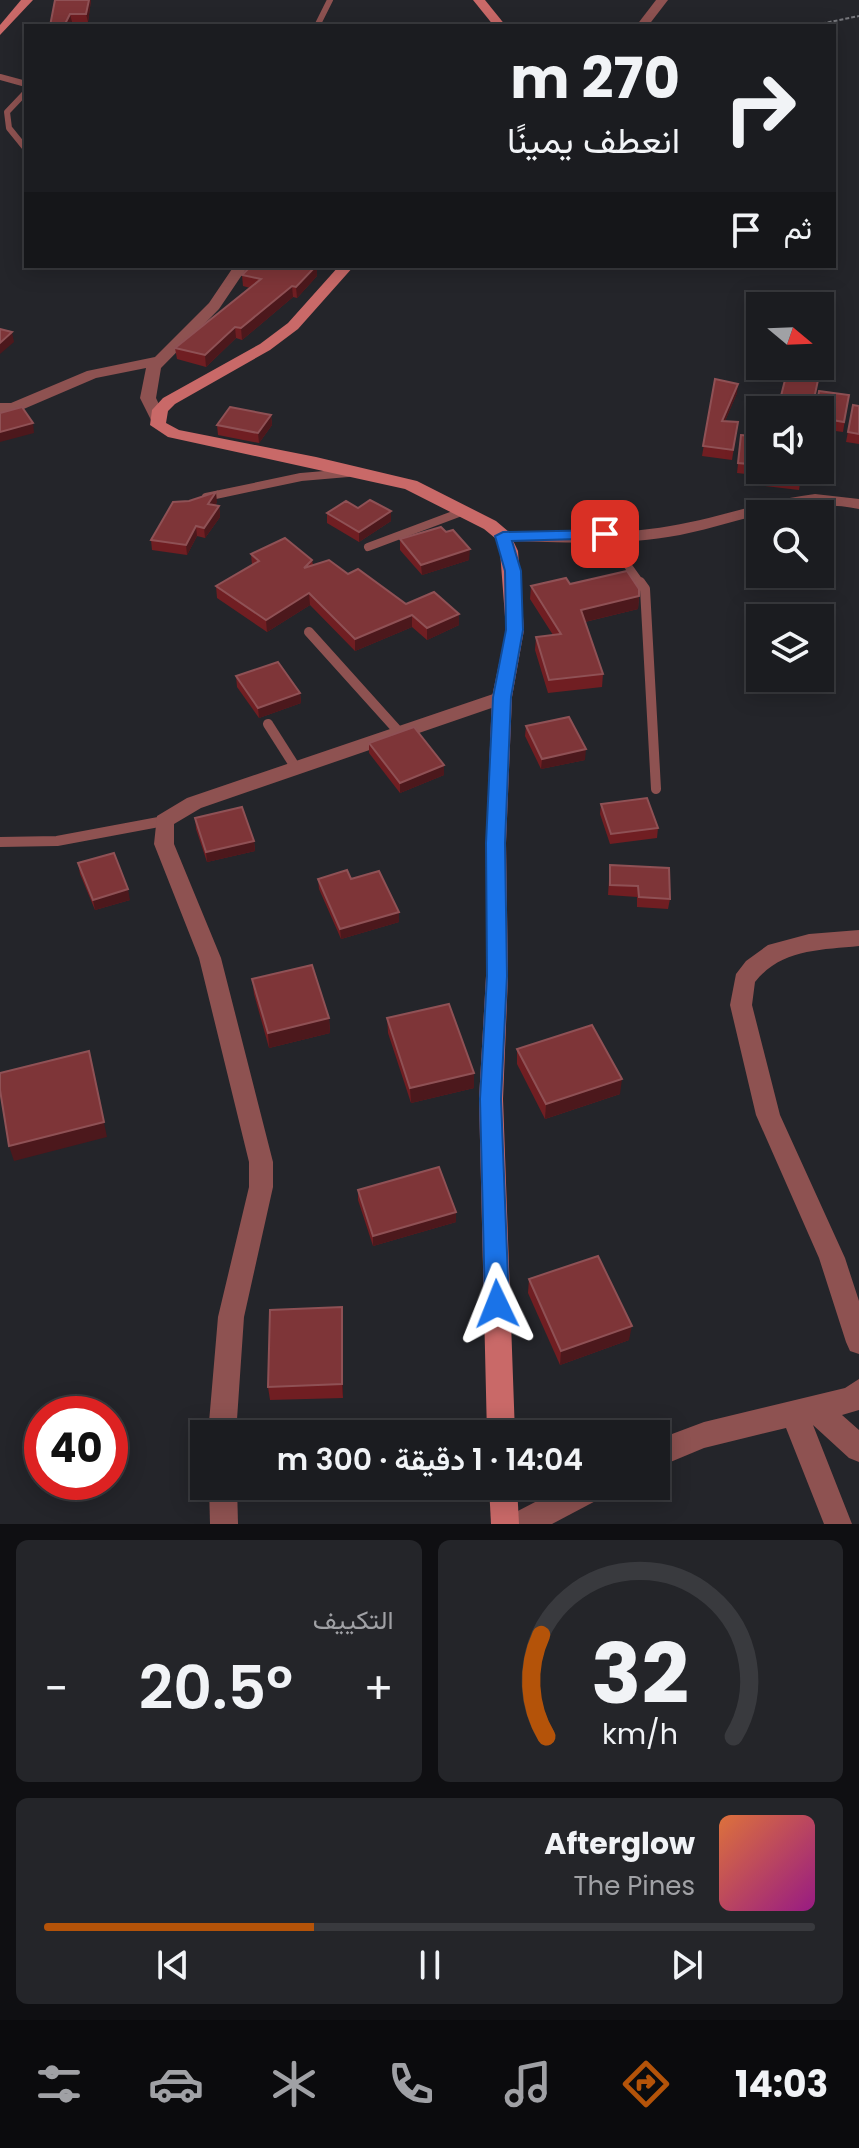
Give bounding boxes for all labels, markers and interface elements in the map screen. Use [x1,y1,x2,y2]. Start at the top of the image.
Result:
text: 270 m [510,39,680,118]
icon: right [708,56,812,160]
text: انعطف يمينًا [507,115,680,166]
text: ثم [784,207,812,250]
icon: arrive [724,208,768,252]
north arrow [746,292,834,380]
map controls [746,292,834,692]
button: sound [746,396,834,484]
pin [571,500,639,568]
button: search [746,500,834,588]
icon: arrive [583,512,627,556]
button: layers [746,604,834,692]
position arrow [455,1262,539,1346]
speed limit sign: 40 [24,1396,128,1500]
text: 14:04 · 1 دقيقة · 300 m [277,1438,583,1481]
text: التكييف [313,1602,394,1638]
text: 32 [591,1616,689,1732]
text: 20.5° [139,1646,293,1730]
text: − [44,1658,68,1719]
text: + [363,1658,394,1719]
text: km/h [602,1714,678,1754]
text: Afterglow [544,1822,695,1865]
text: The Pines [573,1868,695,1904]
icon: previous [151,1943,195,1987]
icon: pause [408,1943,452,1987]
icon: next [665,1943,709,1987]
icon: filters [31,2056,87,2112]
icon: car [148,2056,204,2112]
icon: climate [266,2056,322,2112]
icon: phone [383,2056,439,2112]
icon: music [500,2056,556,2112]
icon: directions [618,2056,674,2112]
text: 14:03 [735,2059,828,2110]

